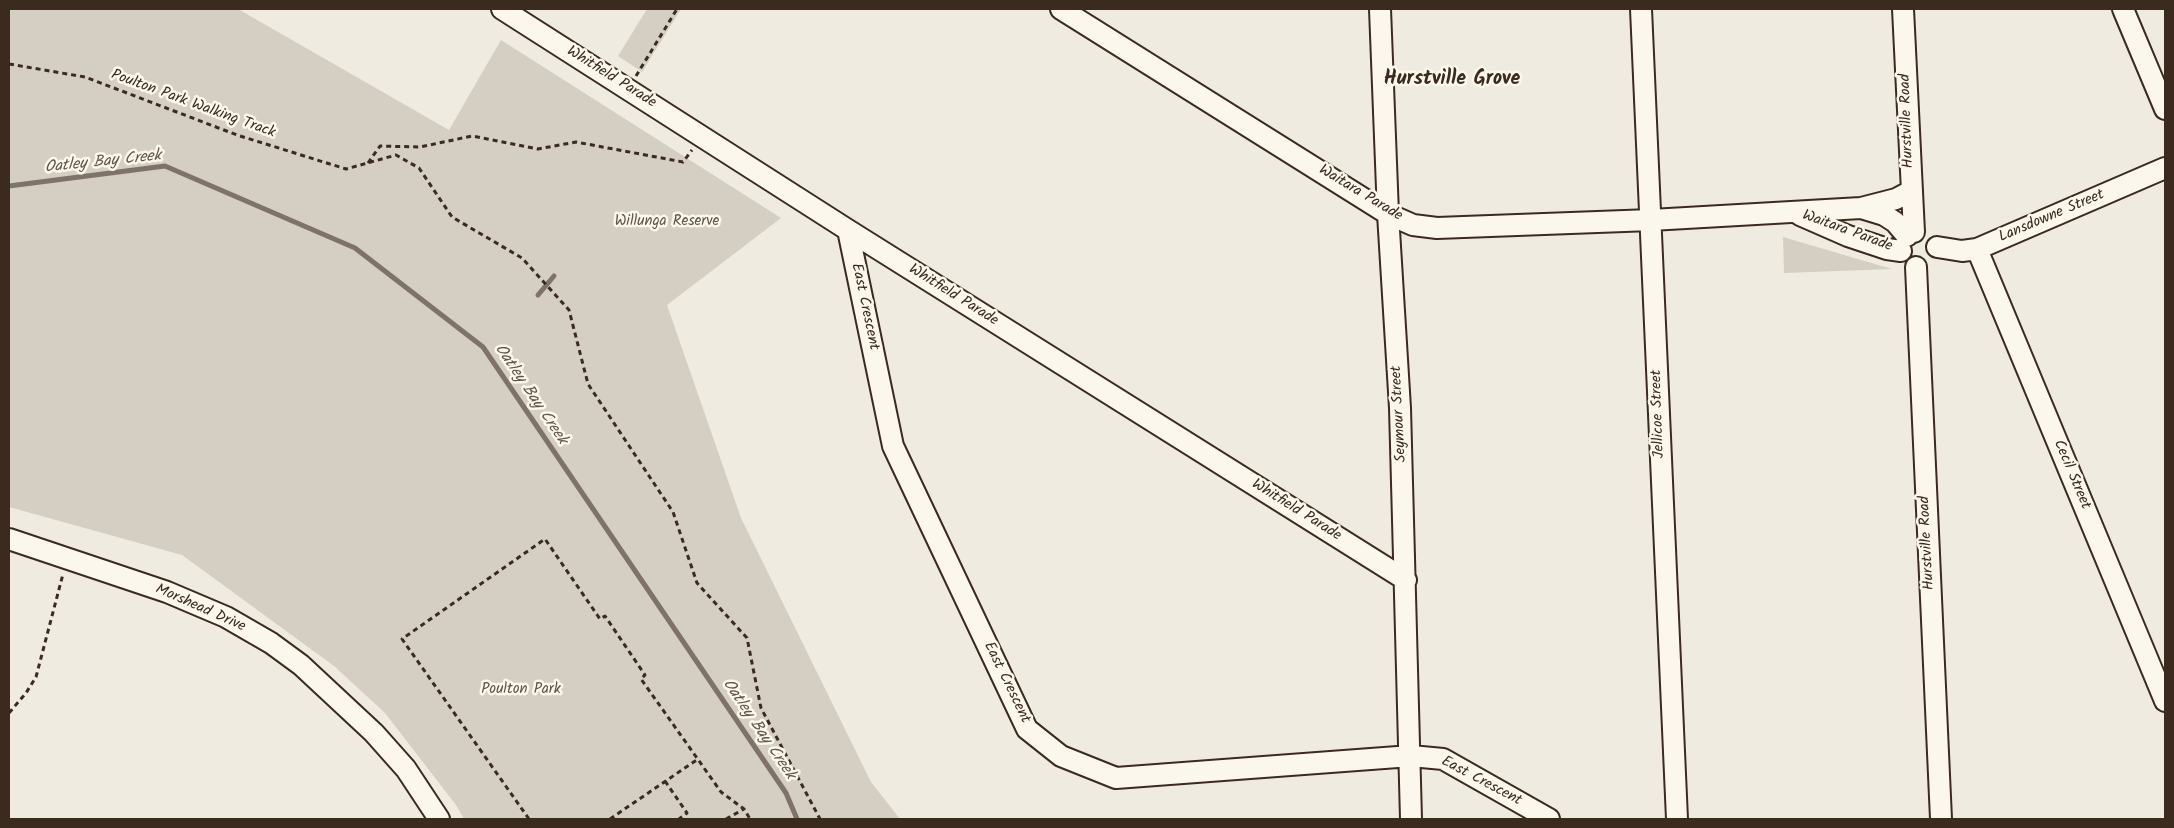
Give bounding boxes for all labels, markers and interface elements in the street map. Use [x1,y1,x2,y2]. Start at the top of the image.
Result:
street label: Whitfield Parade [563,43,659,113]
street label: Poulton Park Walking Track [108,67,278,143]
district label: Hurstville Grove [1384,69,1520,93]
street label: Hurstville Road [1897,73,1919,169]
water label: Oatley Bay Creek [44,147,162,179]
street label: Waitara Parade [1315,162,1405,226]
street label: Lansdowne Street [1997,187,2107,247]
street label: Waitara Parade [1799,207,1895,257]
park label: Willunga Reserve [615,213,719,231]
street label: Whitfield Parade [905,261,1001,331]
street label: East Crescent [846,262,882,352]
water label: Oatley Bay Creek [489,341,571,449]
street label: Seymour Street [1388,365,1412,463]
street label: Jellicoe Street [1648,369,1670,459]
street label: Cecil Street [2048,438,2094,512]
street label: Whitfield Parade [1248,476,1344,546]
street label: Hurstville Road [1917,495,1939,591]
street label: Morshead Drive [152,581,248,637]
street label: East Crescent [979,639,1033,727]
water label: Oatley Bay Creek [717,676,799,784]
park label: Poulton Park [481,681,561,699]
street label: East Crescent [1438,753,1524,811]

